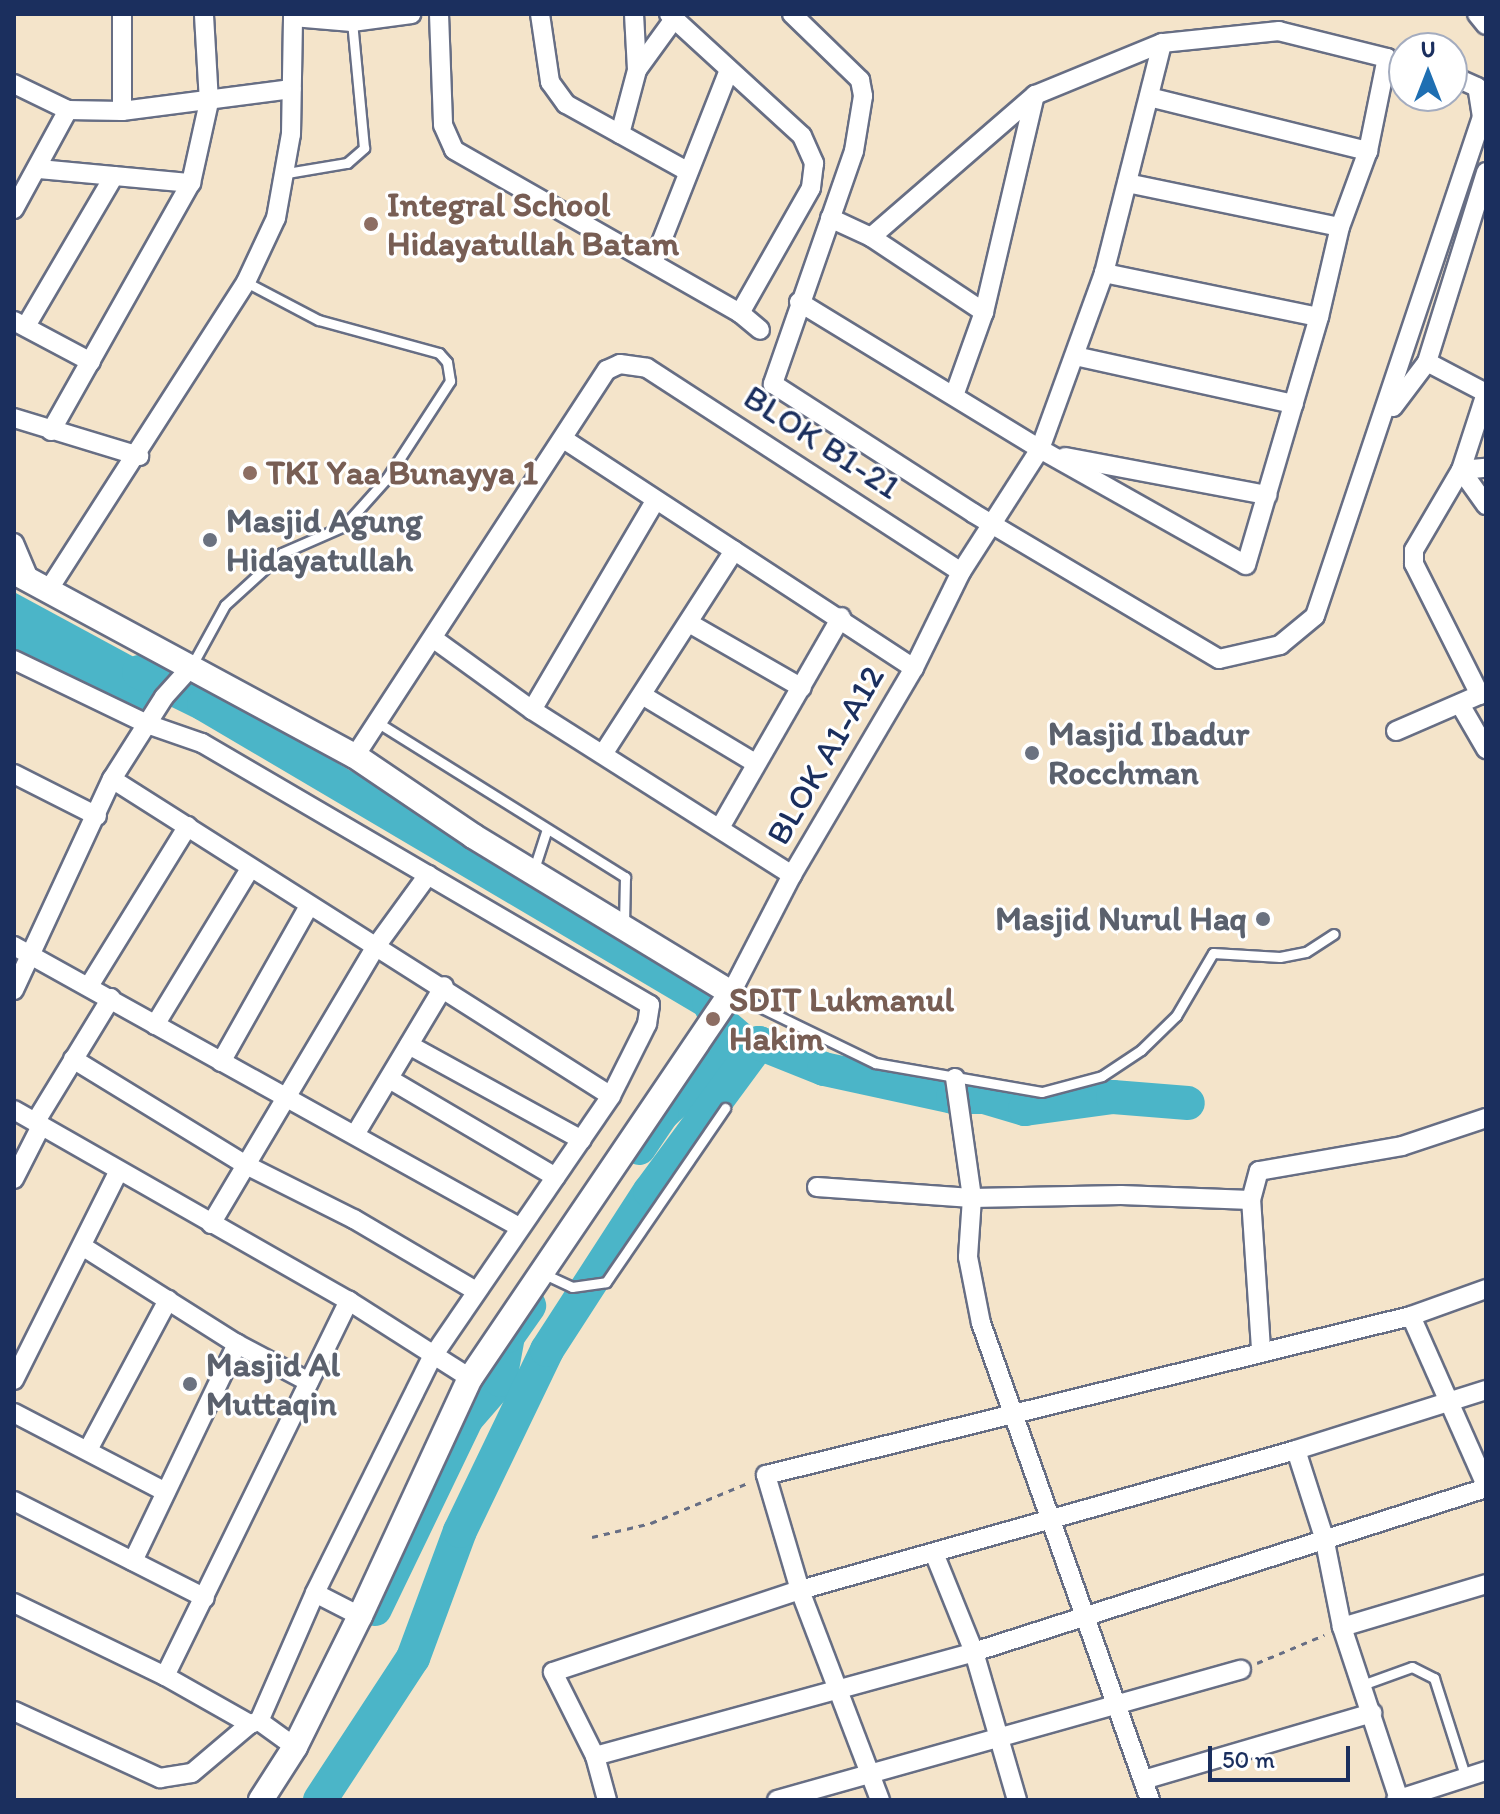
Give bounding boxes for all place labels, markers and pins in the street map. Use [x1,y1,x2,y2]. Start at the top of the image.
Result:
place label: Integral School Hidayatullah Batam [387,184,678,264]
marker: Integral School Hidayatullah Batam [362,215,380,233]
place label: TKI Yaa Bunayya 1 [266,453,536,493]
marker: TKI Yaa Bunayya 1 [241,464,259,482]
place label: Masjid Agung Hidayatullah [226,500,422,580]
marker: Masjid Agung Hidayatullah [201,531,219,549]
place label: Masjid Ibadur Rocchman [1048,713,1249,792]
marker: Masjid Ibadur Rocchman [1023,744,1041,762]
place label: Masjid Nurul Haq [994,899,1247,939]
marker: Masjid Nurul Haq [1254,910,1272,928]
place label: SDIT Lukmanul Hakim [729,979,954,1058]
marker: SDIT Lukmanul Hakim [704,1010,722,1028]
place label: Masjid Al Muttaqin [206,1344,340,1424]
marker: Masjid Al Muttaqin [181,1375,199,1393]

